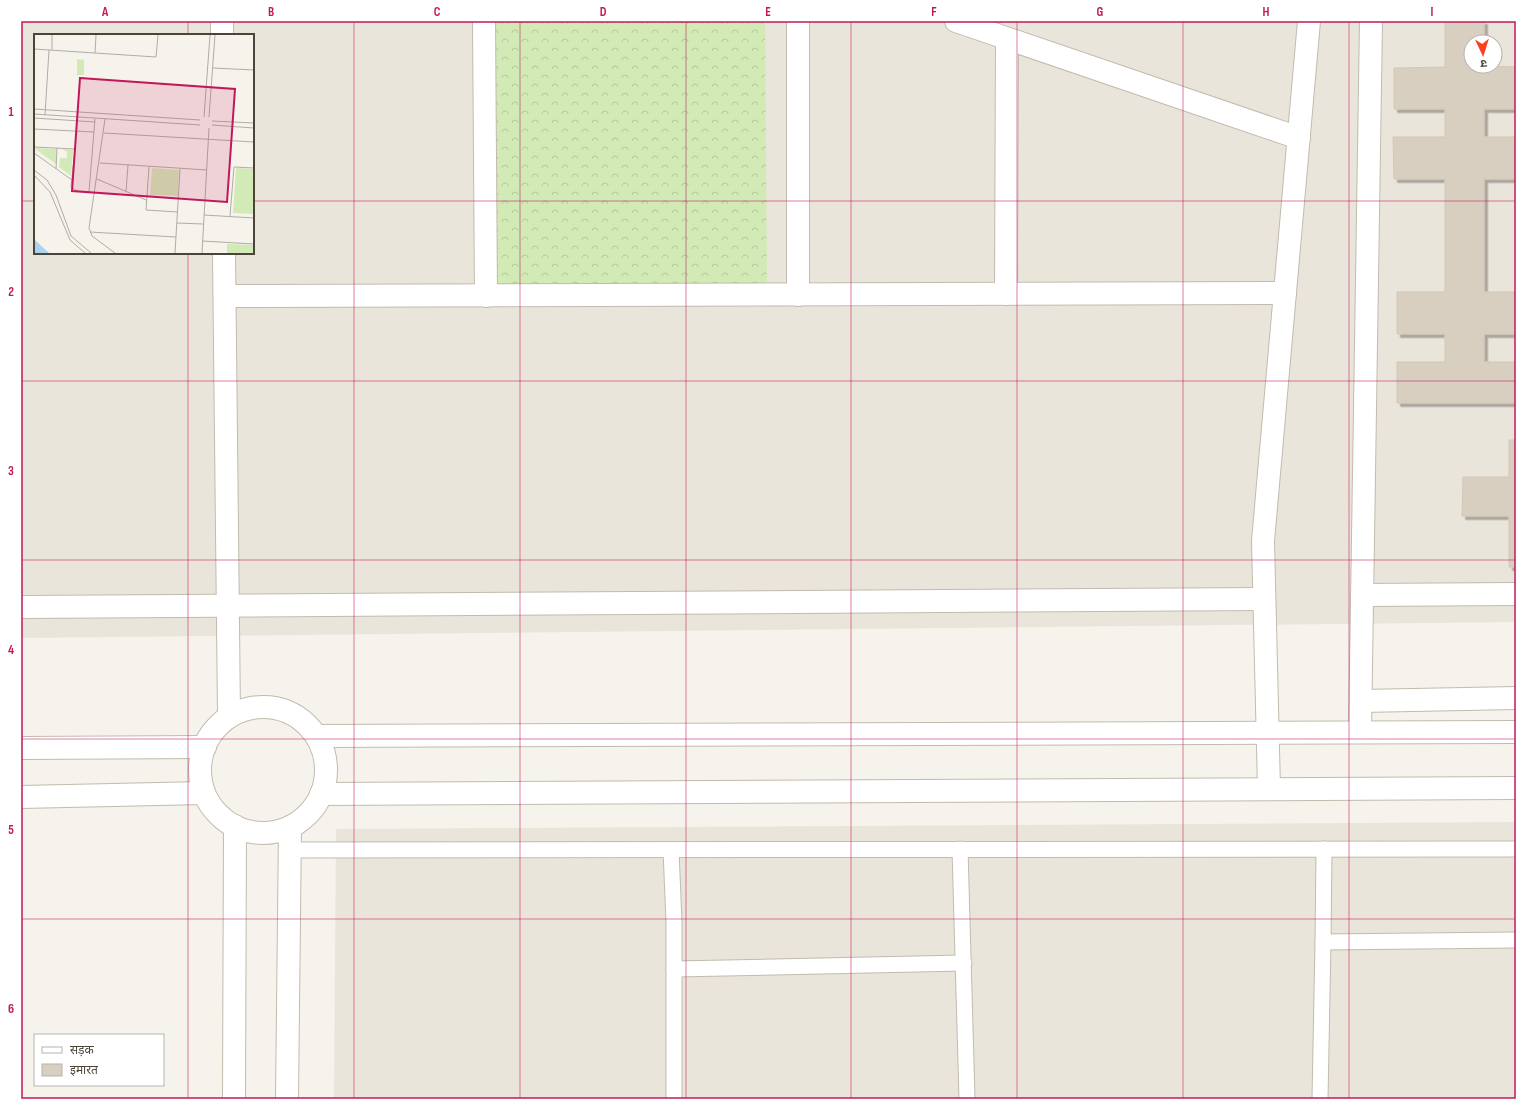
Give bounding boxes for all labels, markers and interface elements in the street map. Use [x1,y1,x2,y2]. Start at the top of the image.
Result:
text: A [101,4,109,20]
text: B [268,4,274,20]
text: C [434,4,441,20]
text: D [600,4,607,20]
text: E [765,4,771,20]
text: F [931,4,937,20]
text: G [1097,4,1104,20]
text: H [1263,4,1270,20]
text: I [1431,4,1434,20]
inset map [34,34,254,254]
north arrow [1463,34,1503,74]
text: उ [1479,57,1487,70]
text: 1 [8,104,14,120]
text: 2 [8,284,14,300]
text: 3 [8,463,14,479]
text: 4 [8,642,14,658]
text: 5 [8,822,14,838]
text: 6 [8,1001,14,1017]
legend [34,1034,164,1086]
text: सड़क [70,1043,95,1058]
text: इमारत [70,1063,99,1078]

